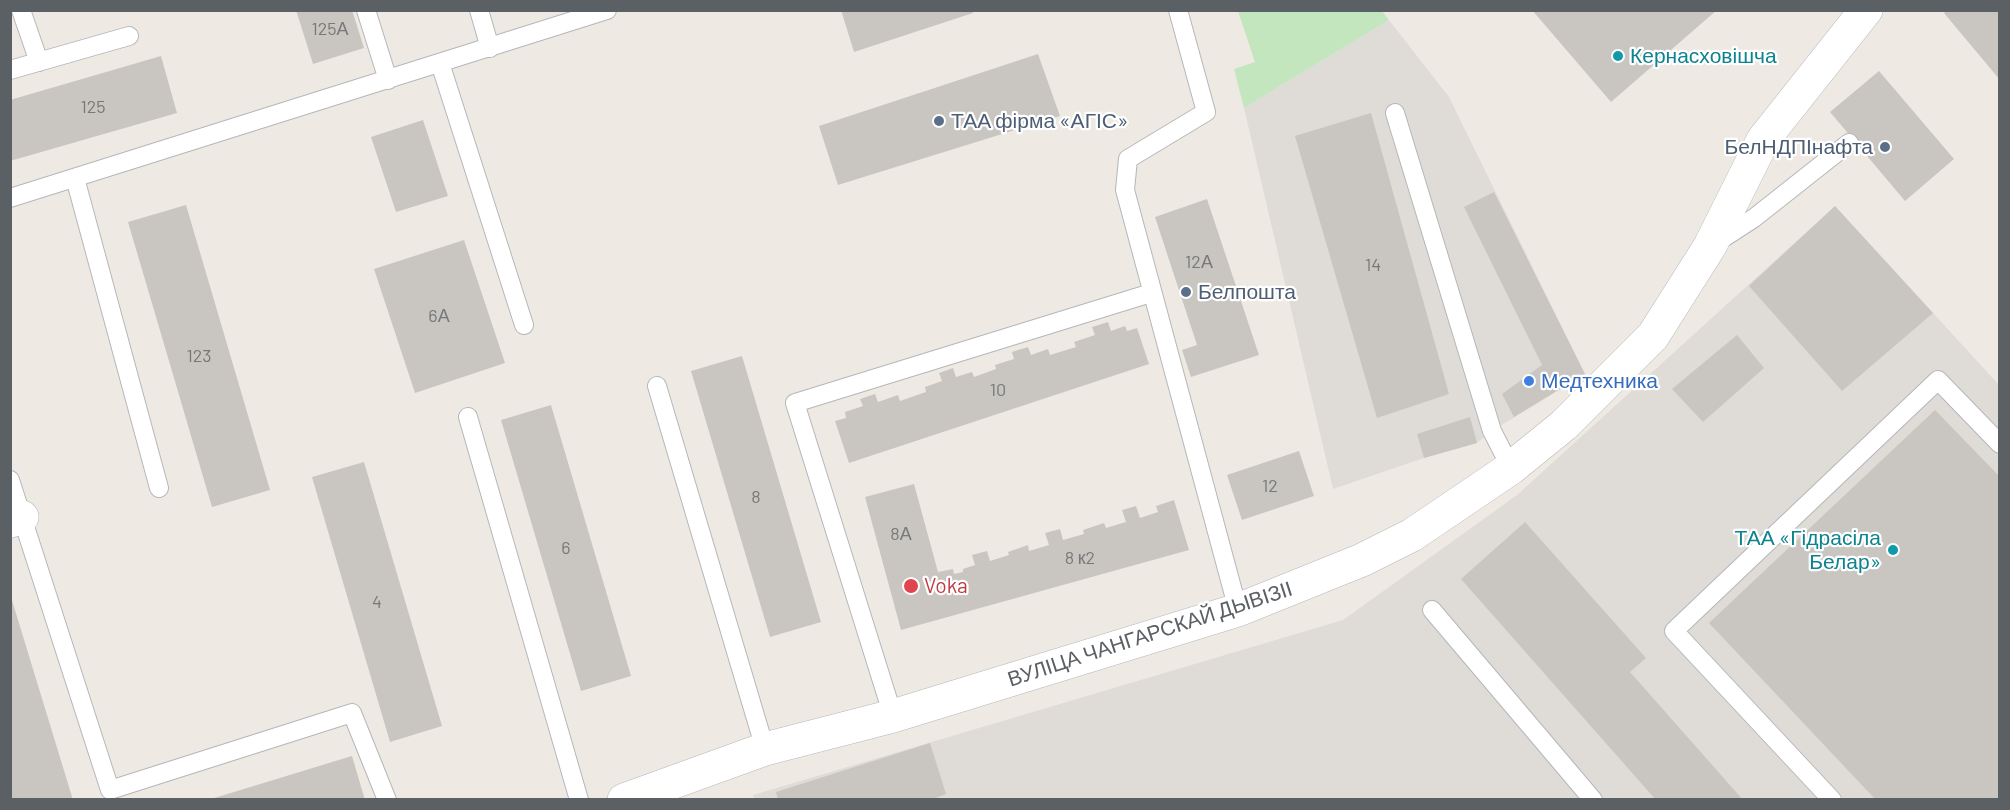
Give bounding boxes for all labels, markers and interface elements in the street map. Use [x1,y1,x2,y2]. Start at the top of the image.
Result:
house number: 125А [311,18,349,40]
place label: Кернасховішча [1630,43,1777,69]
marker: Кернасховішча [1611,49,1625,63]
house number: 125 [80,96,106,118]
place label: ТАА фірма «АГІС» [951,108,1128,134]
marker: ТАА фірма «АГІС» [932,114,946,128]
place label: БелНДПІнафта [1725,134,1873,160]
marker: БелНДПІнафта [1878,140,1892,154]
house number: 12А [1185,251,1213,273]
house number: 14 [1365,254,1381,276]
place label: Белпошта [1198,279,1296,305]
marker: Белпошта [1179,285,1193,299]
house number: 6А [428,305,450,327]
house number: 123 [186,345,212,367]
place label: Медтехника [1541,368,1658,394]
marker: Медтехника [1522,374,1536,388]
house number: 10 [990,379,1006,401]
house number: 12 [1262,475,1278,497]
house number: 8 [751,486,761,508]
house number: 8А [890,523,912,545]
place label: ТАА «Гідрасіла Белар» [1735,525,1881,575]
house number: 6 [561,537,571,559]
marker: ТАА «Гідрасіла Белар» [1886,543,1900,557]
house number: 8 к2 [1065,547,1095,569]
place label: Voka [924,573,968,599]
street label: ВУЛІЦА ЧАНГАРСКАЙ ДЫВІЗІІ [1004,576,1296,692]
marker: Voka [902,577,920,595]
house number: 4 [372,591,382,613]

